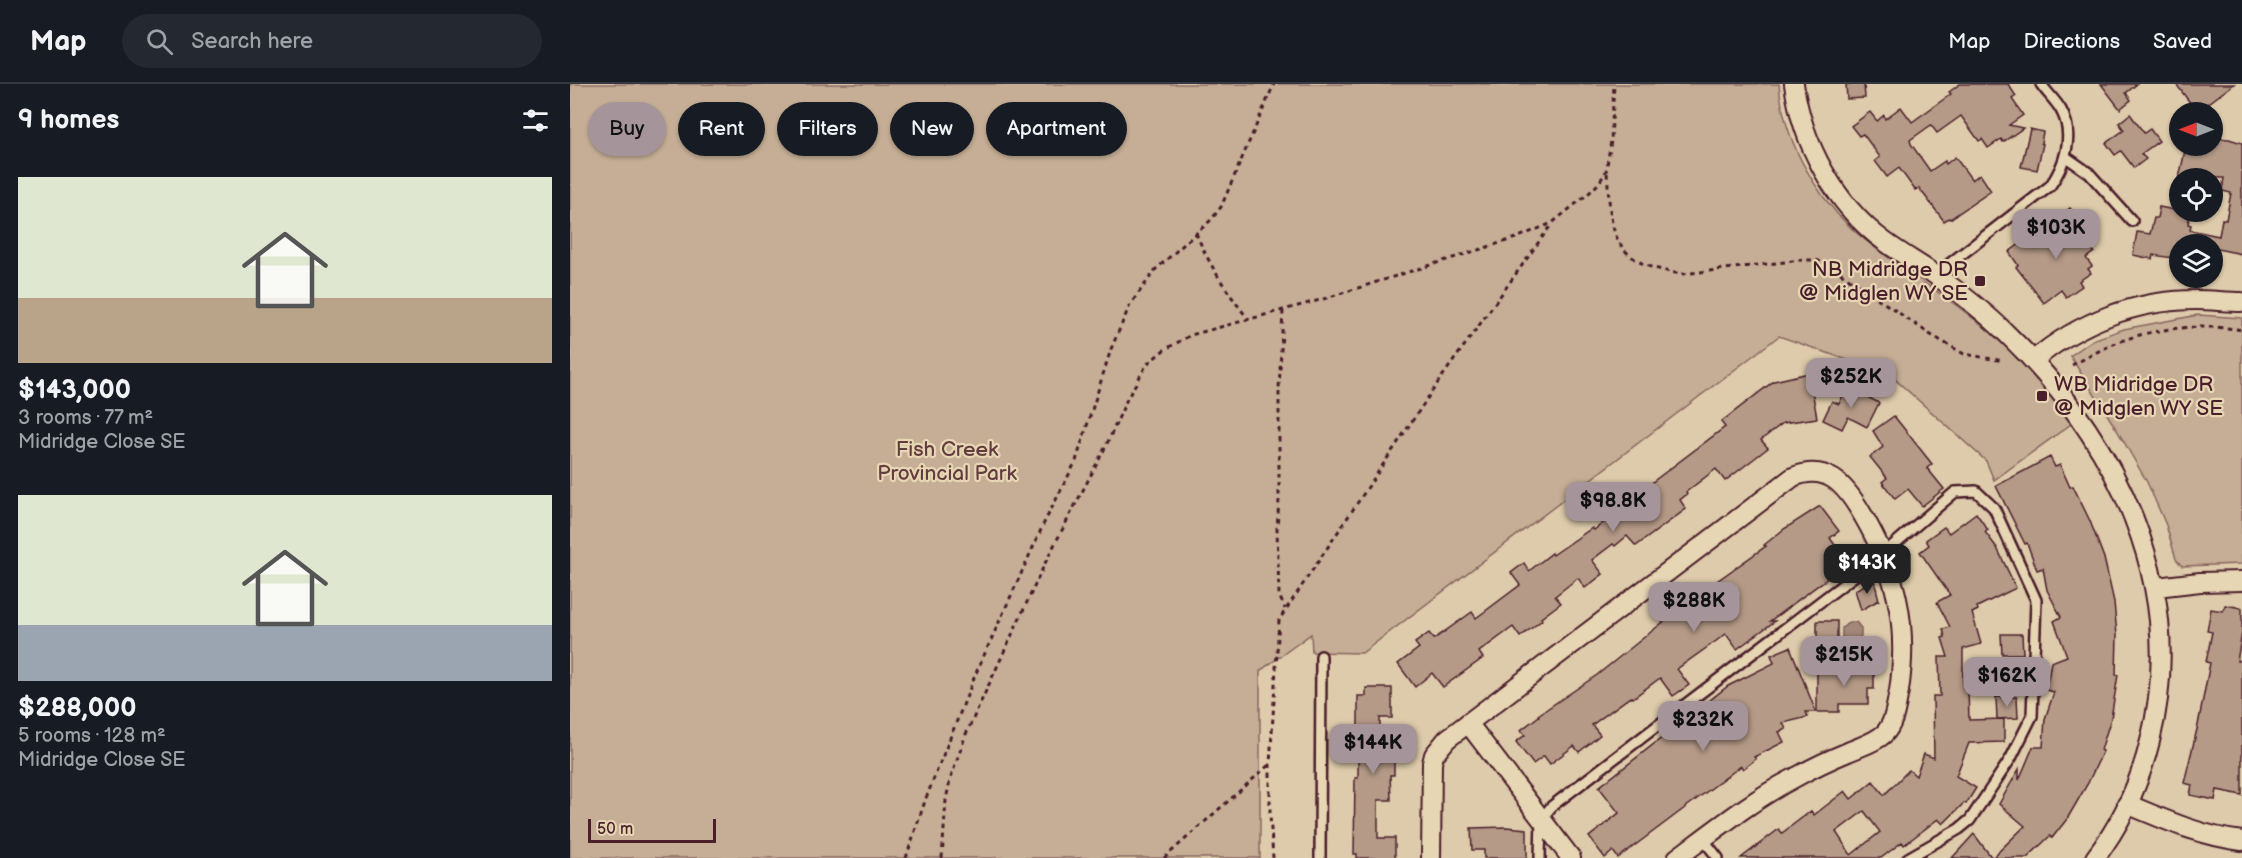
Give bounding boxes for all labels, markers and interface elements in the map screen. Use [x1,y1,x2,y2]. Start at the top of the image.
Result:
search box [122,14,542,68]
text: Map [30,25,86,58]
icon: search [143,25,176,58]
text: Search here [191,28,313,55]
text: Map [1948,29,1991,54]
text: Directions [2024,29,2120,54]
text: Saved [2153,29,2212,54]
chip: Buy [588,102,666,156]
chip: Rent [678,102,765,156]
chip: Filters [777,102,878,156]
chip: New [890,102,974,156]
chip: Apartment [986,102,1127,156]
north arrow [2169,102,2223,156]
map controls [2169,102,2223,288]
icon: filters [519,104,552,137]
text: 9 homes [18,105,119,136]
button: locate [2169,168,2223,222]
pin: $103K [2014,209,2098,260]
icon: home [231,216,339,324]
text: $103K [2026,216,2086,240]
button: layers [2169,234,2223,288]
place label: NB Midridge DR @ Midglen WY SE [1799,257,1968,306]
marker: NB Midridge DR @ Midglen WY SE [1973,274,1987,288]
pin: $252K [1809,358,1893,409]
text: $252K [1820,365,1882,389]
place label: WB Midridge DR @ Midglen WY SE [2054,372,2223,421]
text: $143,000 [18,375,131,406]
marker: WB Midridge DR @ Midglen WY SE [2035,389,2049,403]
text: 3 rooms · 77 m² [18,406,153,430]
text: Midridge Close SE [18,430,186,454]
park label: Fish Creek Provincial Park [877,437,1017,486]
pin: $98.8K [1564,482,1662,533]
text: $98.8K [1580,489,1646,513]
icon: home [231,534,339,642]
pin: $143K [1825,544,1909,595]
text: $143K [1838,551,1896,575]
pin: $288K [1652,582,1736,633]
text: $288K [1663,589,1725,613]
pin: $215K [1802,636,1886,687]
text: $215K [1815,643,1873,667]
pin: $162K [1965,657,2049,708]
text: $162K [1977,664,2037,688]
text: $288,000 [18,693,136,724]
pin: $232K [1661,701,1745,752]
text: $232K [1672,708,1734,732]
text: 5 rooms · 128 m² [18,724,166,748]
pin: $144K [1331,724,1415,775]
text: $144K [1344,731,1402,755]
text: Midridge Close SE [18,748,186,772]
scale bar [588,816,716,844]
text: 50 m [597,820,633,839]

